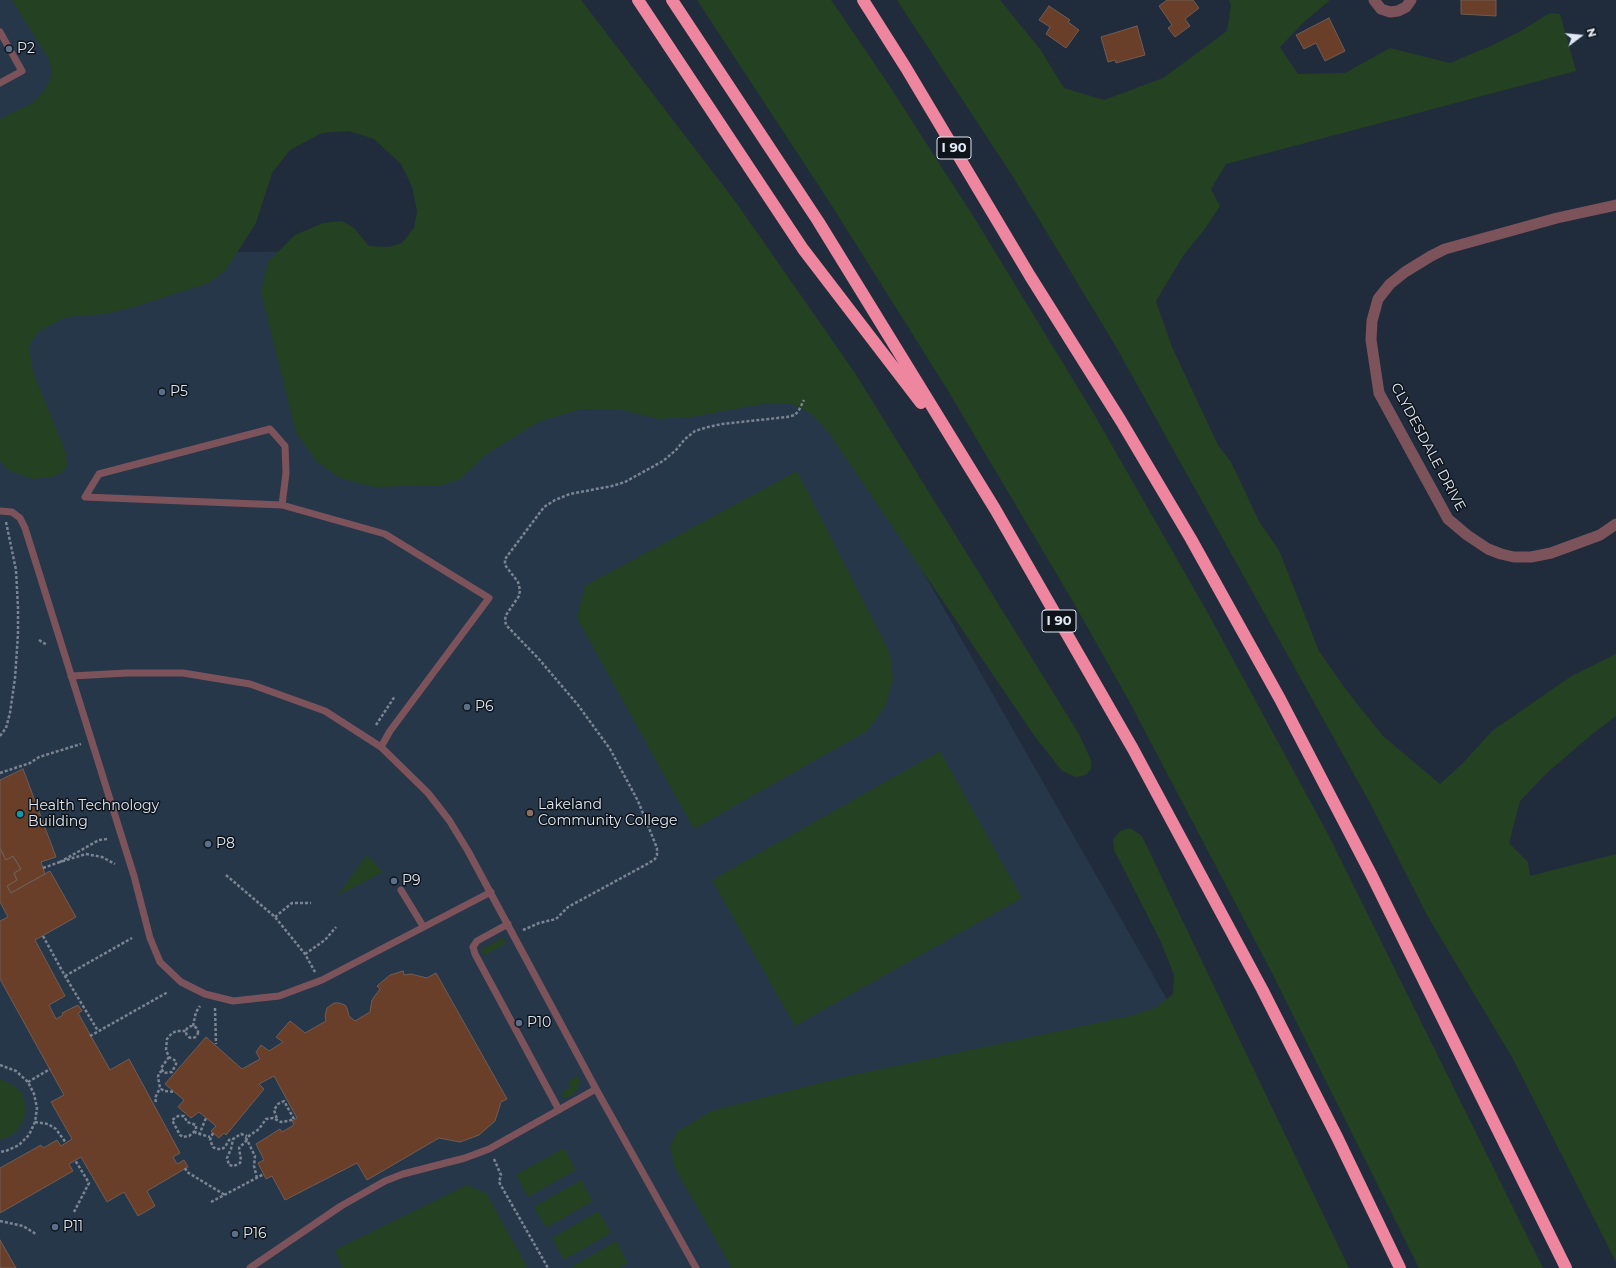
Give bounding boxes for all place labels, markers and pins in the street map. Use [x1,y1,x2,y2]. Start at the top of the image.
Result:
place label: P2 [17,41,35,57]
marker: P2 [4,44,14,54]
place label: P5 [170,384,188,400]
marker: P5 [157,387,167,397]
place label: P6 [475,699,494,715]
marker: P6 [462,702,472,712]
place label: Lakeland Community College [538,797,677,830]
place label: Health Technology Building [28,798,159,830]
marker: Lakeland Community College [525,808,535,818]
marker: Health Technology Building [15,809,25,819]
place label: P8 [216,836,235,852]
marker: P8 [203,839,213,849]
place label: P9 [402,873,421,889]
marker: P9 [389,876,399,886]
place label: P10 [527,1015,551,1031]
marker: P10 [514,1018,524,1028]
place label: P11 [63,1219,83,1235]
marker: P11 [50,1222,60,1232]
place label: P16 [243,1226,267,1242]
marker: P16 [230,1229,240,1239]

